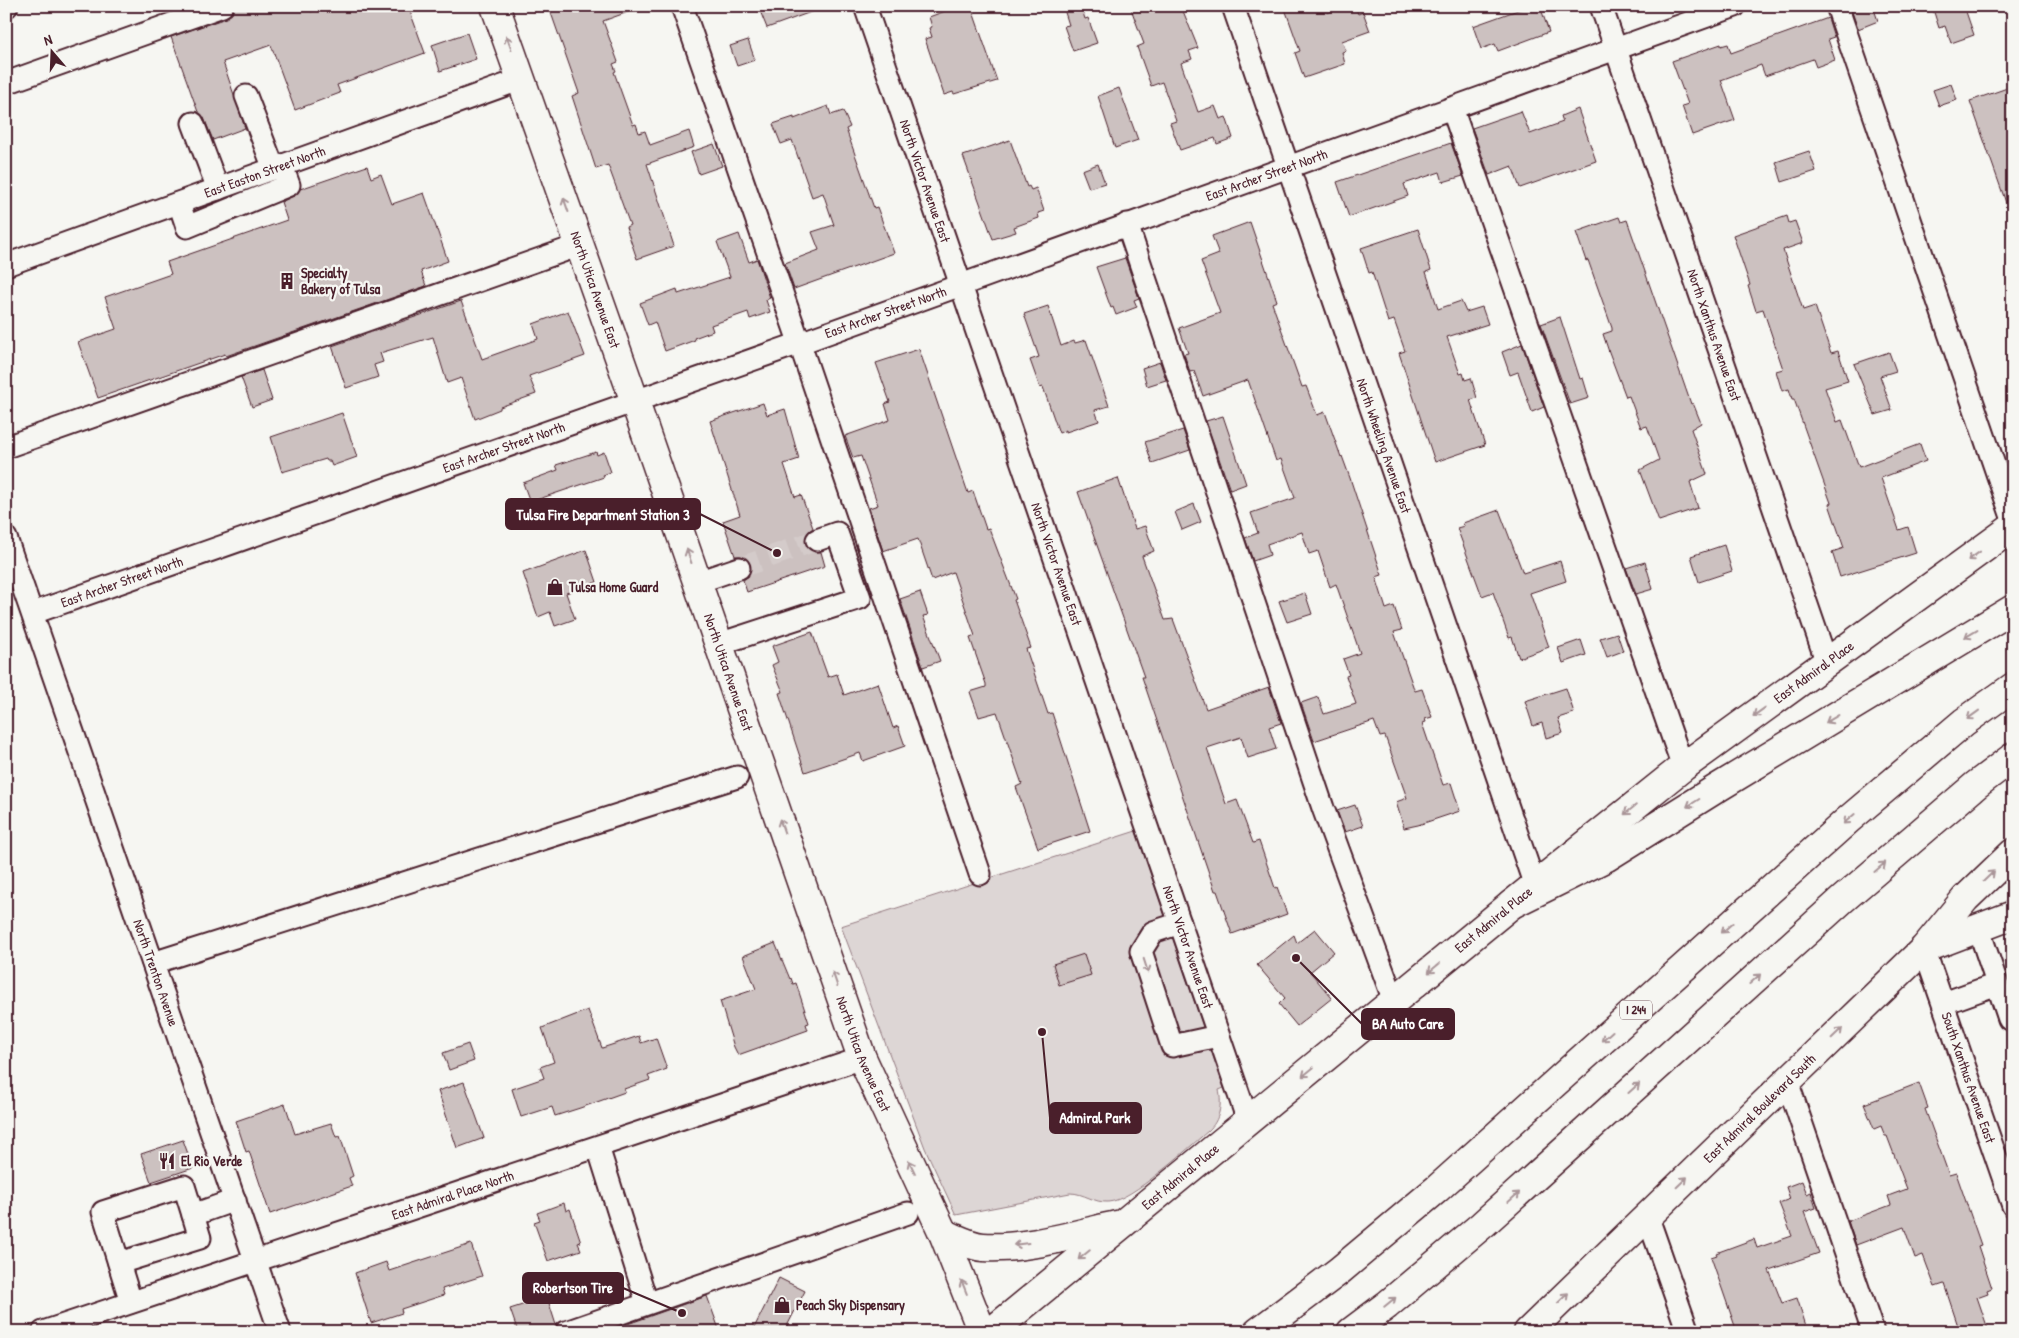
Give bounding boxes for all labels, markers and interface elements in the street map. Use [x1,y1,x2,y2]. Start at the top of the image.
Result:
north arrow [28,28,78,78]
text: N [41,29,55,49]
one-way arrow [504,36,513,51]
street label: North Victor Avenue East [896,117,956,245]
street label: East Easton Street North [201,141,328,202]
street label: East Archer Street North [1203,144,1330,205]
one-way arrow [561,198,570,213]
street label: North Utica Avenue East [566,228,625,351]
place label: Specialty Bakery of Tulsa [301,263,381,300]
street label: North Xanthus Avenue East [1683,266,1746,404]
building icon: Specialty Bakery of Tulsa [277,271,297,291]
street label: East Archer Street North [822,281,949,342]
street label: North Wheeling Avenue East [1352,376,1416,516]
street label: East Archer Street North [440,417,567,477]
callout: Tulsa Fire Department Station 3 [506,499,700,529]
street label: North Victor Avenue East [1027,500,1087,628]
text: Tulsa Fire Department Station 3 [515,504,690,526]
one-way arrow [683,548,693,564]
one-way arrow [1967,550,1981,561]
street label: East Archer Street North [58,551,185,612]
shop icon: Tulsa Home Guard [545,577,565,597]
place label: Tulsa Home Guard [568,577,659,596]
street label: North Utica Avenue East [700,611,758,733]
one-way arrow [1964,629,1978,640]
street label: East Admiral Place [1769,636,1858,707]
one-way arrow [1752,707,1766,717]
one-way arrow [1966,710,1980,720]
one-way arrow [1825,714,1839,724]
one-way arrow [1687,798,1701,808]
one-way arrow [1623,804,1636,815]
one-way arrow [1842,814,1855,825]
one-way arrow [777,818,786,834]
one-way arrow [1874,861,1887,873]
one-way arrow [1983,870,1995,882]
street label: East Admiral Place [1450,881,1536,956]
street label: North Victor Avenue East [1159,883,1219,1011]
street label: North Trenton Avenue [129,917,184,1029]
one-way arrow [1721,922,1734,933]
one-way arrow [1142,958,1151,973]
one-way arrow [1428,963,1441,974]
one-way arrow [830,972,839,987]
one-way arrow [1748,973,1761,985]
street label: North Utica Avenue East [832,994,896,1115]
road number: I 244 [1620,1000,1652,1020]
callout: BA Auto Care [1362,1009,1454,1039]
street label: South Xanthus Avenue East [1937,1009,2001,1146]
text: BA Auto Care [1372,1013,1444,1034]
one-way arrow [1831,1027,1843,1039]
one-way arrow [1600,1030,1613,1042]
street label: East Admiral Boulevard South [1699,1049,1819,1167]
one-way arrow [1302,1066,1315,1077]
one-way arrow [1628,1082,1641,1094]
callout: Admiral Park [1050,1103,1141,1133]
text: Admiral Park [1060,1107,1131,1128]
street label: East Admiral Place [1137,1138,1223,1214]
restaurant icon: El Rio Verde [157,1151,177,1171]
place label: El Rio Verde [181,1151,243,1170]
one-way arrow [907,1160,917,1175]
street label: East Admiral Place North [389,1165,516,1224]
one-way arrow [1676,1176,1688,1188]
one-way arrow [1507,1191,1520,1203]
one-way arrow [1014,1239,1030,1249]
one-way arrow [1078,1249,1091,1260]
callout: Robertson Tire [523,1273,623,1303]
text: Robertson Tire [533,1277,613,1298]
one-way arrow [959,1279,968,1295]
one-way arrow [1557,1292,1569,1304]
shop icon: Peach Sky Dispensary [772,1295,792,1315]
place label: Peach Sky Dispensary [796,1295,905,1316]
one-way arrow [1383,1297,1396,1308]

